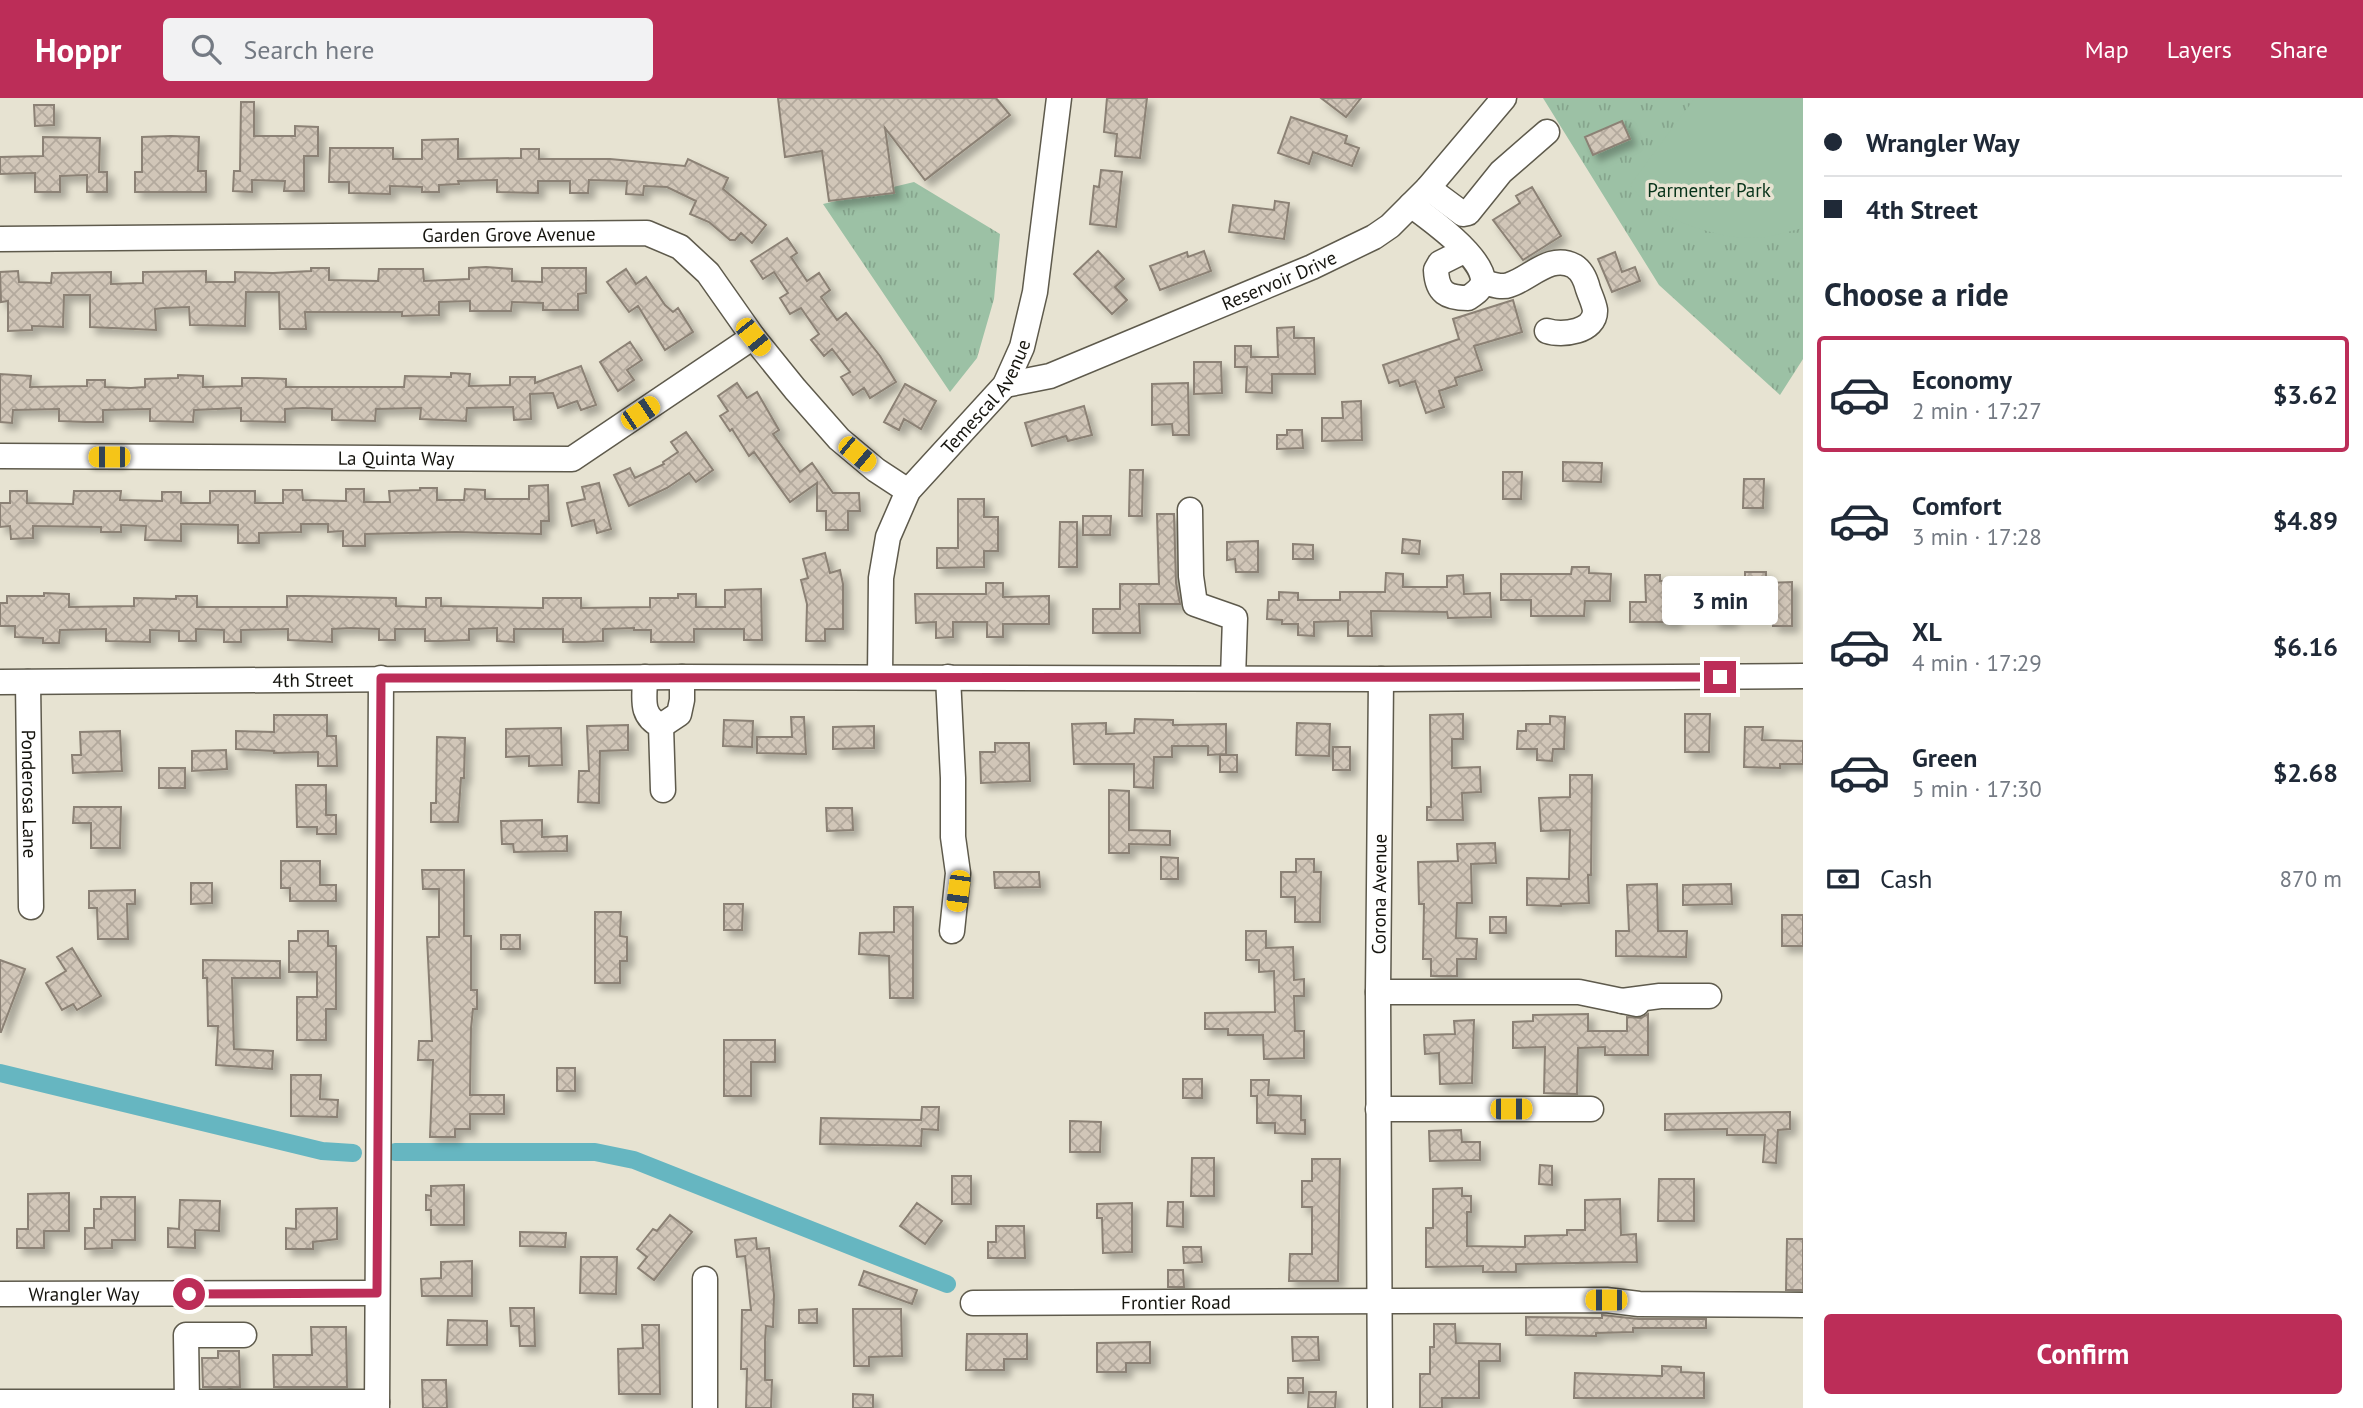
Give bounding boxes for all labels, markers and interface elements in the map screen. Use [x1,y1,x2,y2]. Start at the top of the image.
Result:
search box [163,18,653,81]
text: Hoppr [35,28,121,71]
icon: search [187,30,225,68]
text: Search here [243,33,375,66]
text: Map [2085,34,2129,65]
text: Layers [2167,34,2232,65]
text: Share [2270,34,2328,65]
text: Wrangler Way [1866,126,2020,159]
park label: Parmenter Park [1647,178,1771,202]
text: 4th Street [1866,193,1978,226]
street label: Garden Grove Avenue [422,221,596,247]
street label: Reservoir Drive [1218,245,1340,315]
text: Choose a ride [1824,273,2009,315]
car [732,314,775,360]
street label: Temescal Avenue [936,337,1035,459]
icon: car [1828,363,1891,426]
text: Economy [1912,363,2012,396]
text: $3.62 [2273,378,2338,411]
car [617,393,664,433]
text: 2 min · 17:27 [1912,396,2042,425]
car [835,432,880,476]
street label: La Quinta Way [338,446,454,470]
car [89,447,131,468]
icon: car [1828,489,1891,552]
text: Comfort [1912,489,2002,522]
text: $4.89 [2273,504,2338,537]
text: 3 min · 17:28 [1912,522,2042,551]
callout: 3 min [1662,575,1778,624]
text: 3 min [1692,586,1748,615]
icon: car [1828,615,1891,678]
text: XL [1912,615,1942,648]
text: $6.16 [2273,630,2338,663]
text: 4 min · 17:29 [1912,648,2042,677]
route end [1704,661,1736,693]
street label: 4th Street [272,667,354,692]
street label: Ponderosa Lane [17,730,42,858]
icon: car [1828,741,1891,804]
text: Green [1912,741,1977,774]
text: $2.68 [2273,756,2338,789]
text: 5 min · 17:30 [1912,774,2042,803]
street label: Corona Avenue [1366,834,1392,954]
icon: cash [1824,860,1862,898]
text: Cash [1880,862,1932,895]
text: 870 m [2280,864,2342,893]
car [945,869,972,913]
car [1491,1099,1533,1120]
route start [173,1278,205,1310]
street label: Wrangler Way [28,1282,140,1306]
street label: Frontier Road [1121,1290,1231,1314]
car [1586,1290,1628,1311]
button: Confirm [1824,1314,2342,1394]

